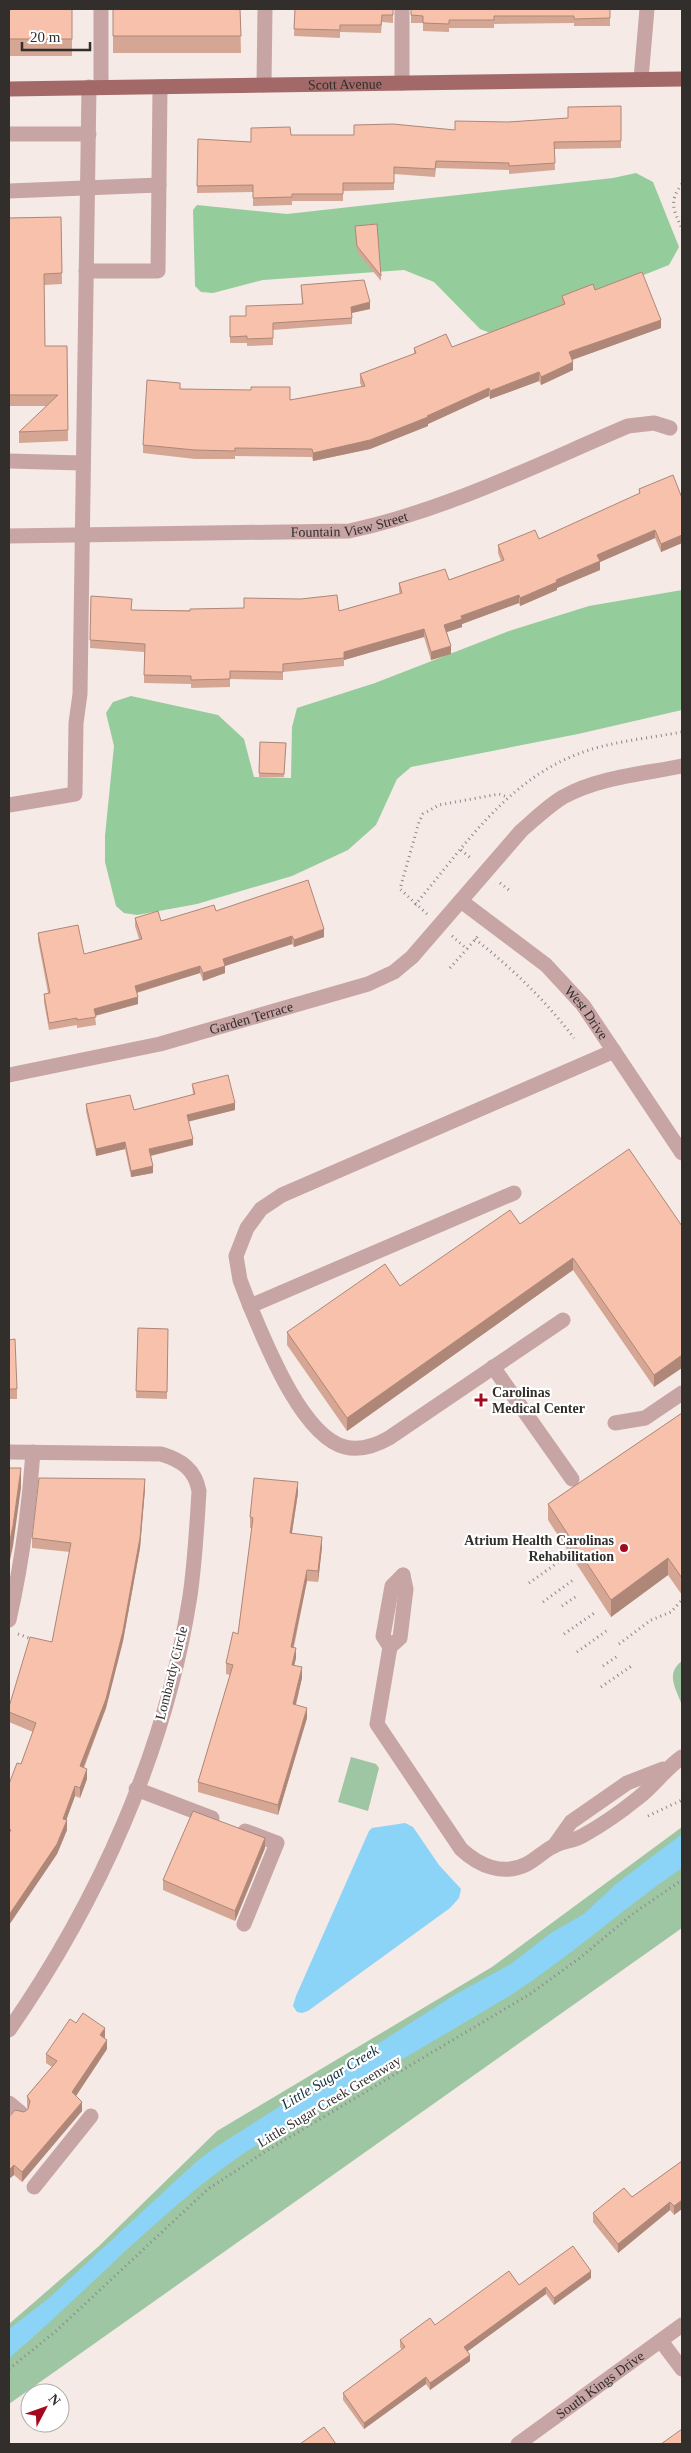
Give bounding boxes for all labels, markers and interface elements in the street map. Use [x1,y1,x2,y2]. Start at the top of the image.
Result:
scale bar [22,20,90,52]
text: 20 m [30,29,61,45]
street label: Scott Avenue [308,76,382,93]
street label: Fountain View Street [290,509,410,540]
street label: West Drive [561,983,611,1042]
street label: Garden Terrace [208,999,295,1037]
place label: Carolinas Medical Center [492,1385,585,1416]
marker: Carolinas Medical Center [474,1393,488,1407]
place label: Atrium Health Carolinas Rehabilitation [464,1533,615,1564]
marker: Atrium Health Carolinas Rehabilitation [618,1542,630,1554]
street label: Lombardy Circle [153,1625,190,1722]
water label: Little Sugar Creek [278,2042,382,2113]
street label: Little Sugar Creek Greenway [255,2053,404,2150]
street label: South Kings Drive [553,2348,647,2422]
north arrow [20,2383,70,2433]
text: N [45,2391,63,2409]

